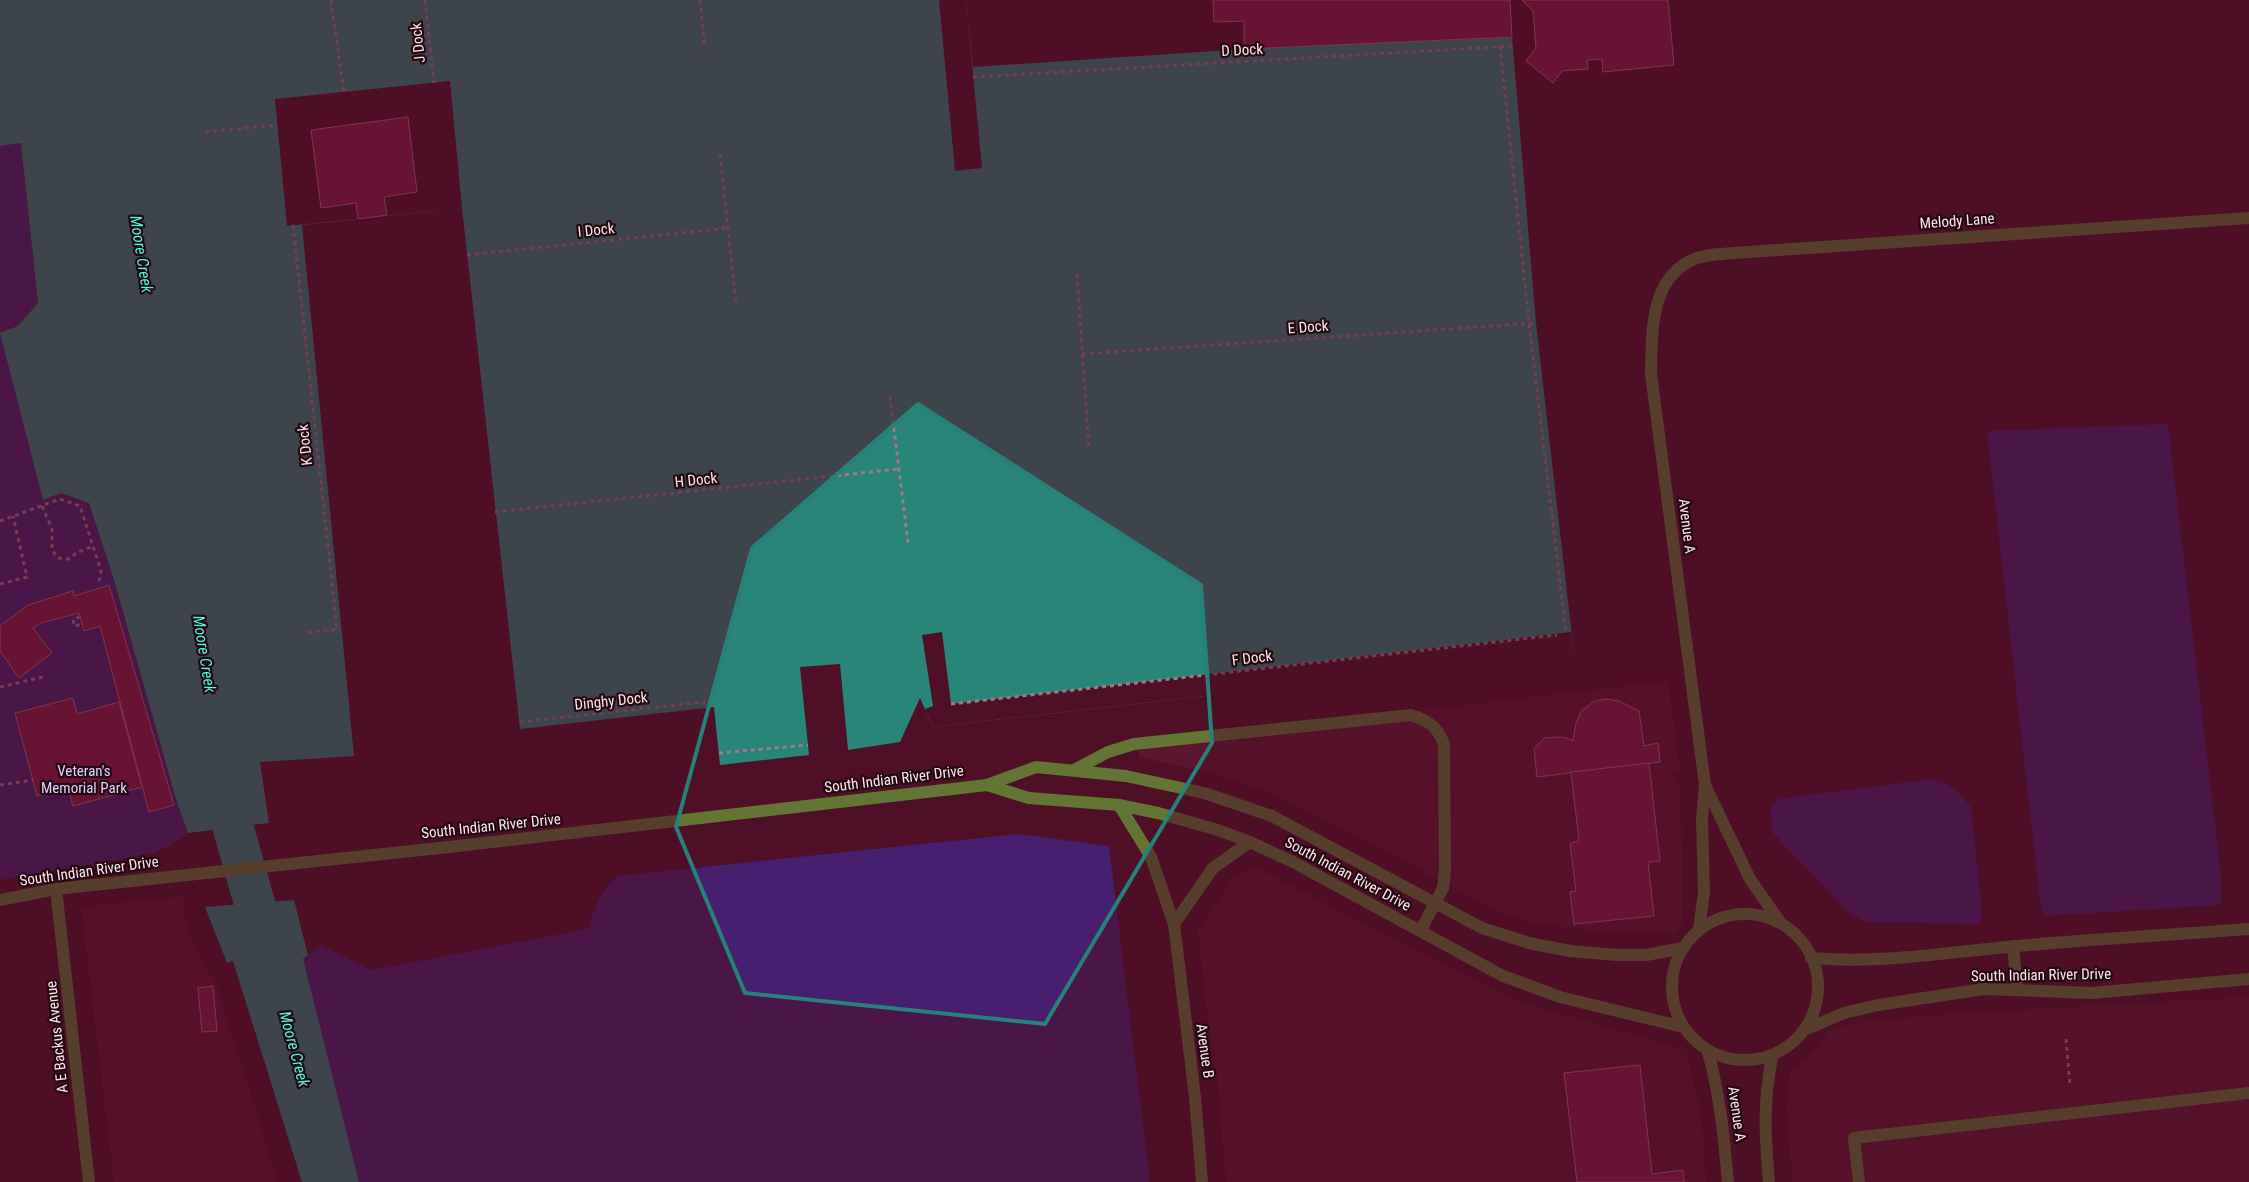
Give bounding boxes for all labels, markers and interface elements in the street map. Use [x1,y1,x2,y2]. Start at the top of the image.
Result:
street label: J Dock [407,22,429,64]
street label: D Dock [1221,40,1264,60]
street label: Melody Lane [1919,209,1995,233]
water label: Moore Creek [126,214,157,295]
street label: I Dock [577,219,616,241]
street label: E Dock [1287,317,1329,337]
street label: K Dock [294,423,316,467]
street label: H Dock [674,469,718,491]
street label: Avenue A [1675,497,1699,555]
water label: Moore Creek [189,614,220,695]
street label: F Dock [1231,647,1273,669]
street label: Dinghy Dock [574,688,649,714]
park label: Veteran's Memorial Park [41,762,127,797]
street label: South Indian River Drive [823,762,965,796]
street label: South Indian River Drive [420,810,562,842]
street label: South Indian River Drive [1282,833,1414,915]
street label: South Indian River Drive [18,852,160,890]
street label: South Indian River Drive [1971,965,2111,985]
street label: A E Backus Avenue [42,980,72,1094]
water label: Moore Creek [275,1009,314,1090]
street label: Avenue B [1192,1023,1218,1079]
street label: Avenue A [1724,1085,1750,1143]

